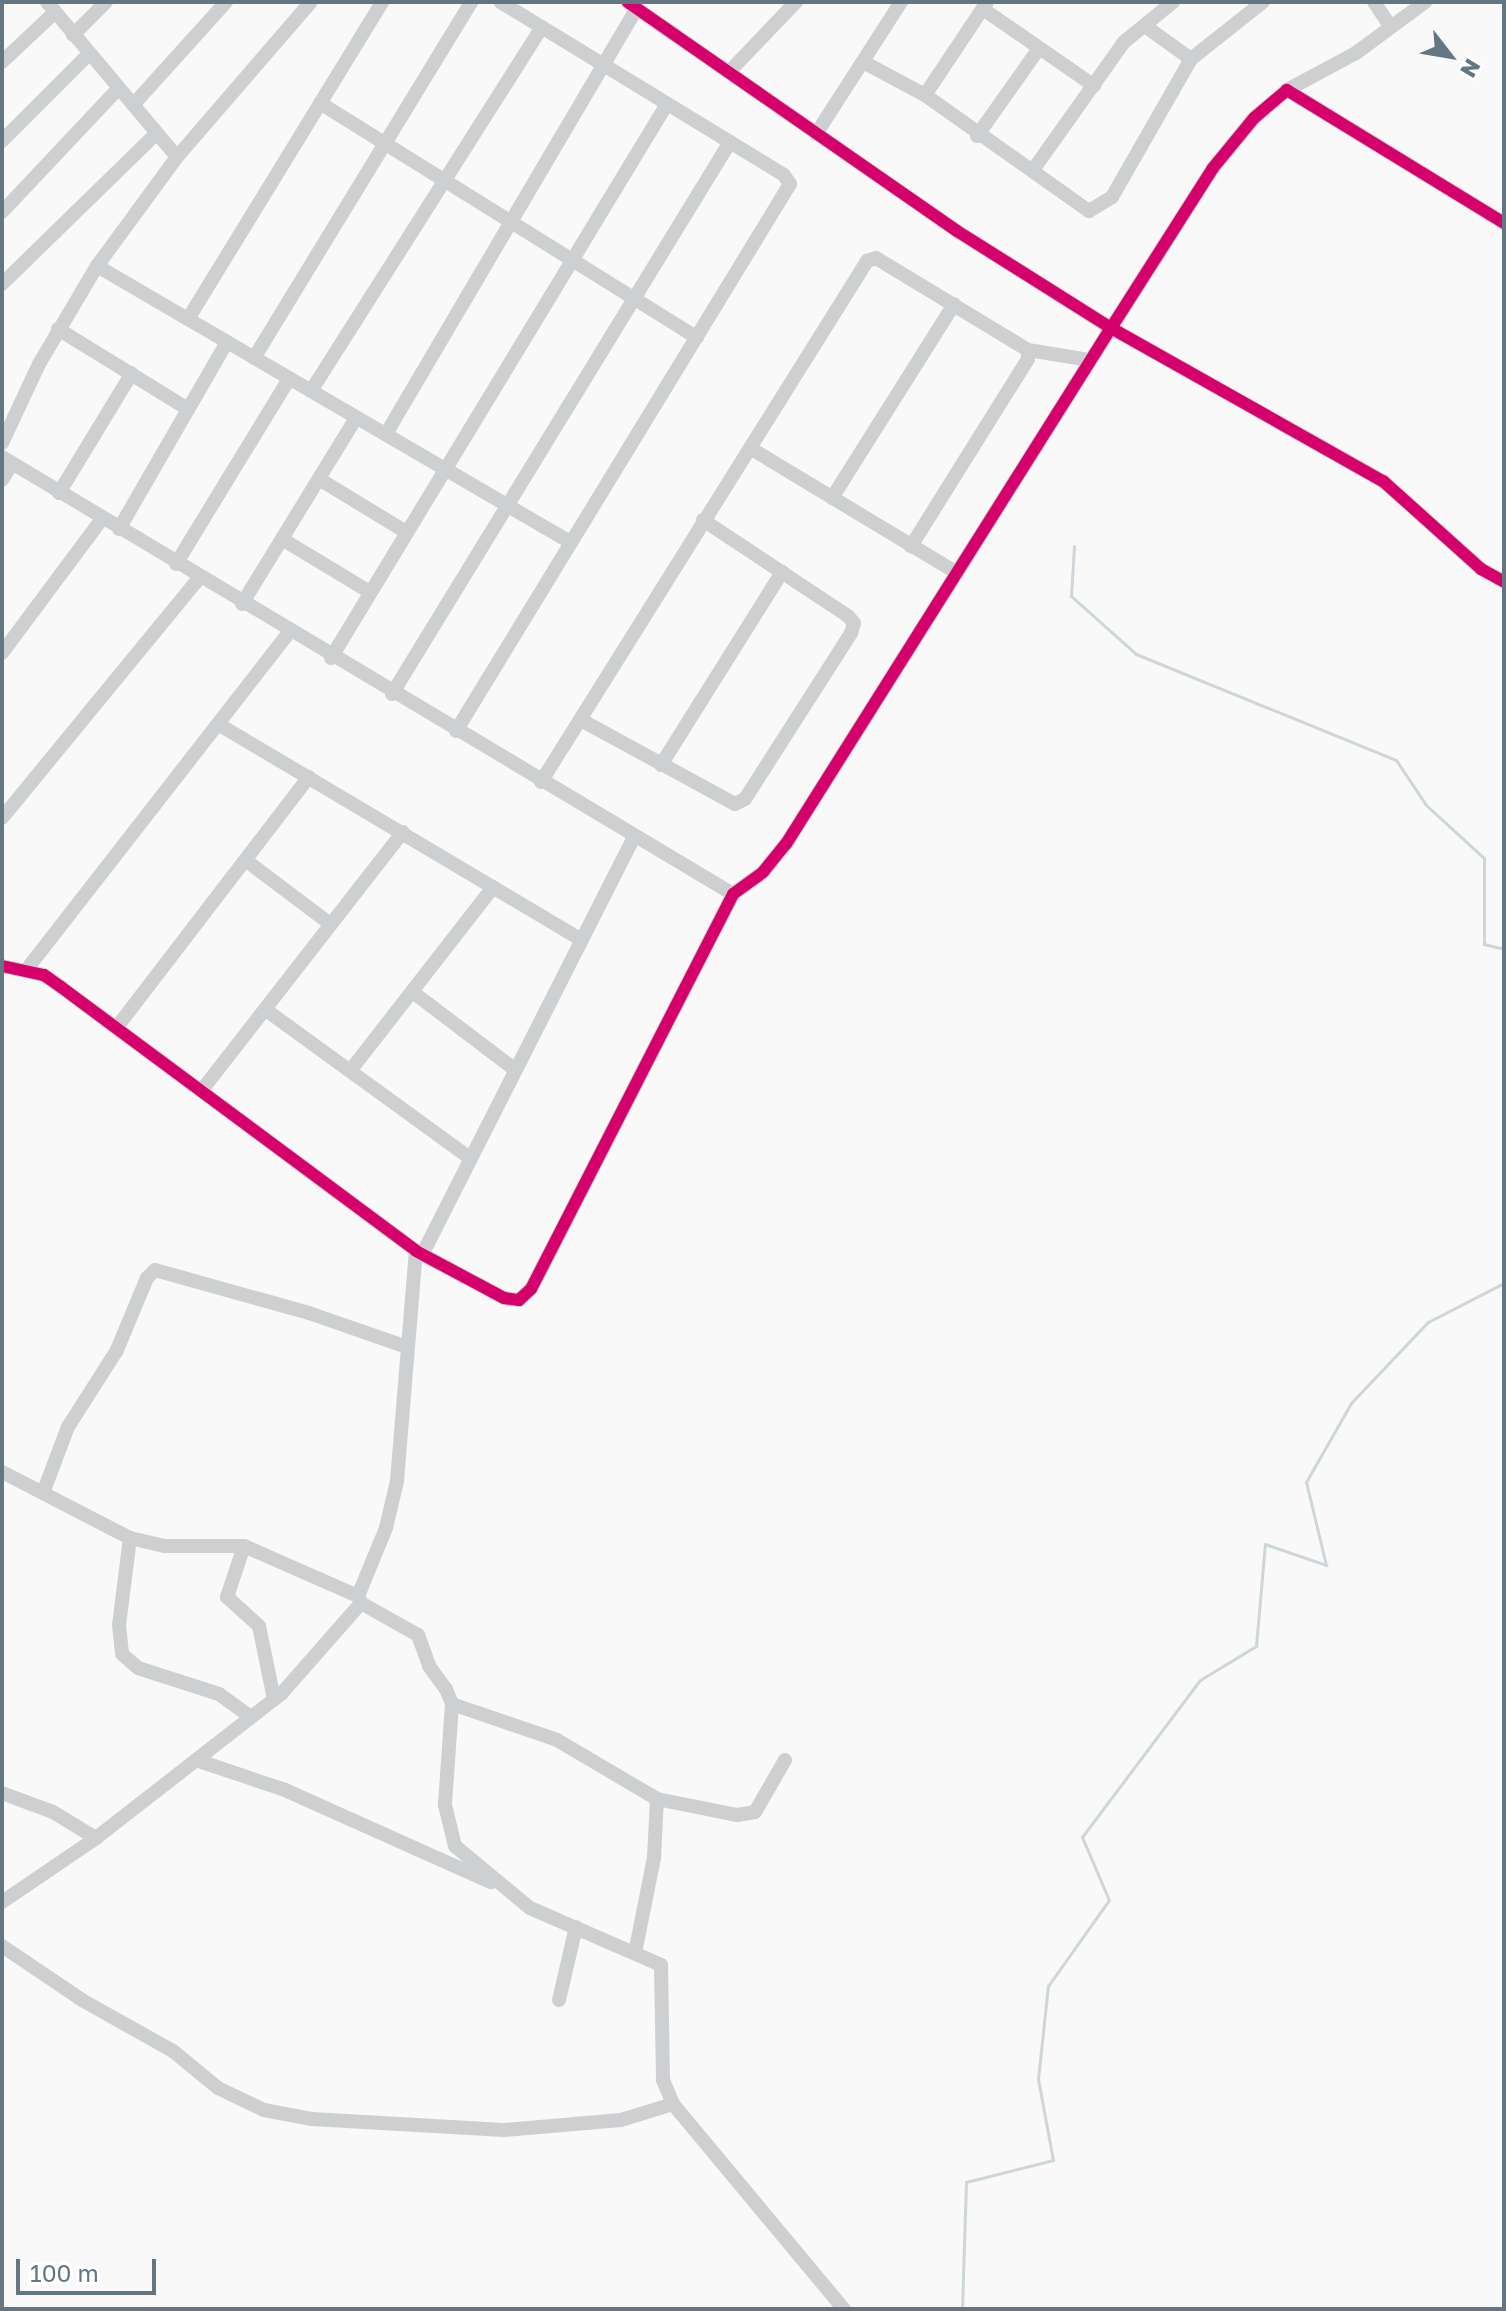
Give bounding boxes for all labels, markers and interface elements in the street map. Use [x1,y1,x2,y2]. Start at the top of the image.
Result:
north arrow [1410,16,1490,96]
text: N [1455,54,1487,83]
scale bar [20,2243,160,2293]
text: 100 m [30,2258,99,2287]

